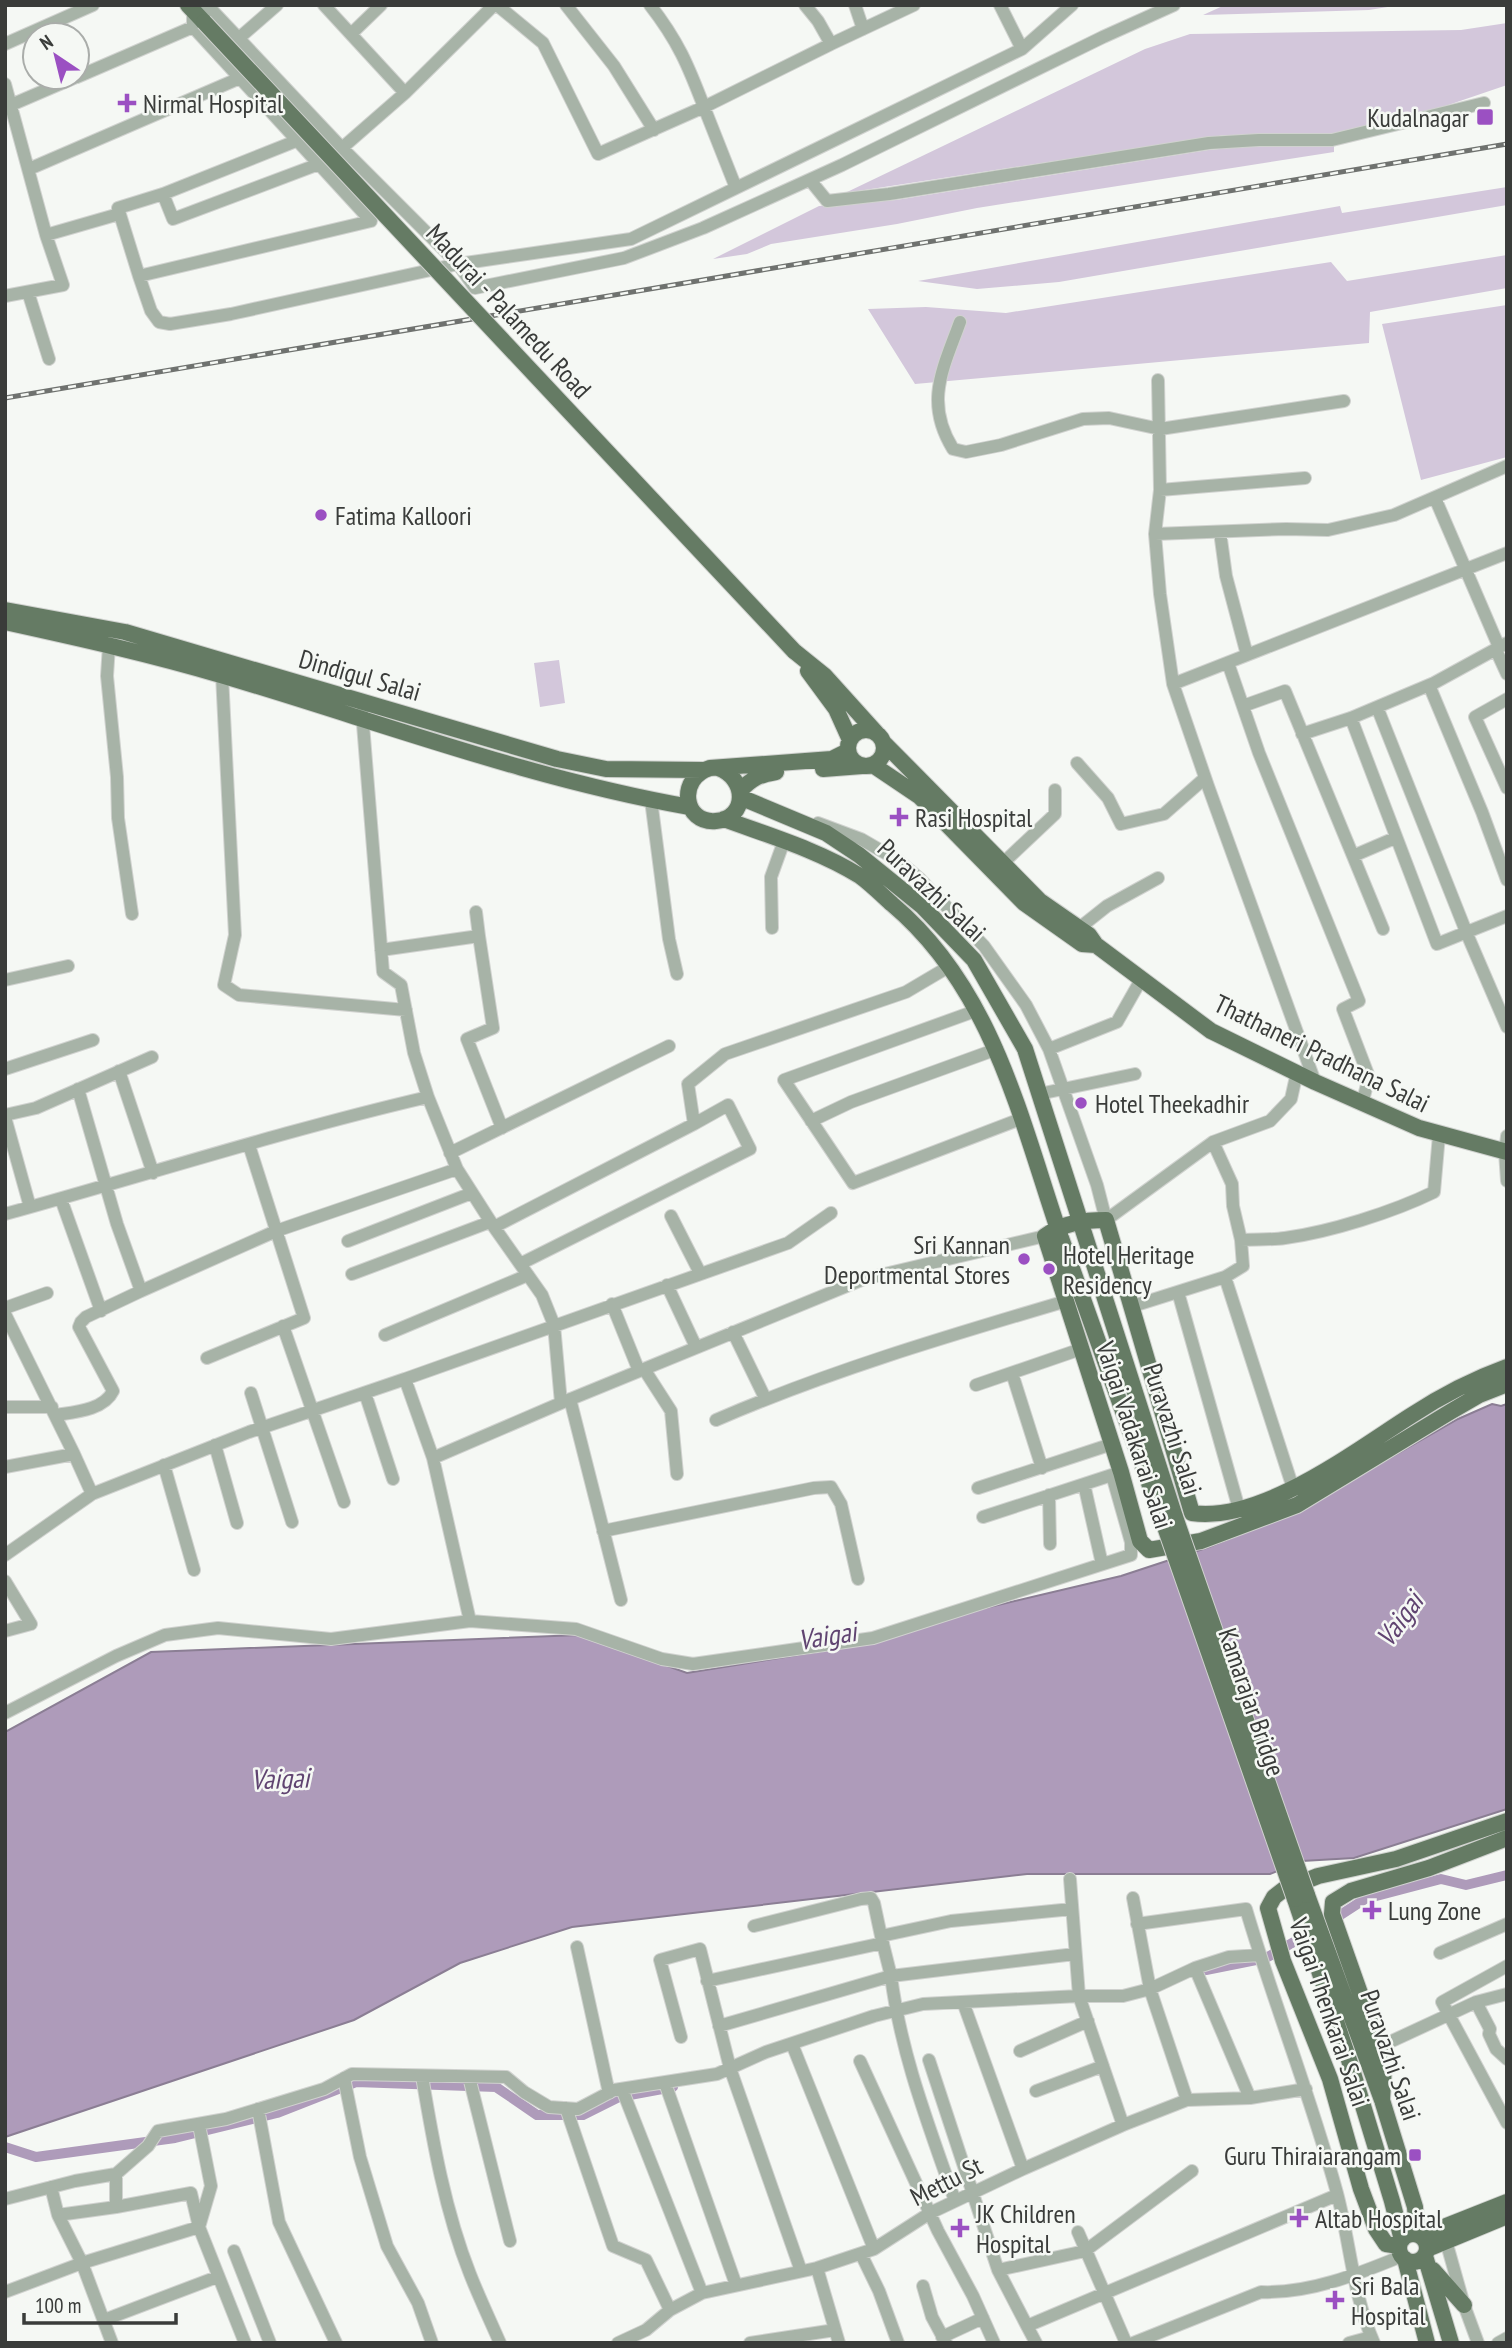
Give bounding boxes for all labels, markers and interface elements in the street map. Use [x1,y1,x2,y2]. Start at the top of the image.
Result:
north arrow [21,21,91,91]
text: N [35,29,57,55]
place label: Nirmal Hospital [143,87,283,120]
marker: Nirmal Hospital [117,93,137,113]
place label: Kudalnagar [1367,101,1469,134]
marker: Kudalnagar [1475,107,1495,127]
street label: Madurai - Palamedu Road [419,217,599,405]
place label: Fatima Kalloori [335,499,472,532]
marker: Fatima Kalloori [313,507,329,523]
street label: Dindigul Salai [295,642,425,708]
place label: Rasi Hospital [915,801,1032,834]
marker: Rasi Hospital [889,807,909,827]
street label: Puravazhi Salai [871,832,993,948]
street label: Thathaneri Pradhana Salai [1209,987,1435,1119]
place label: Hotel Theekadhir [1095,1087,1249,1120]
marker: Hotel Theekadhir [1073,1095,1089,1111]
place label: Sri Kannan Deportmental Stores [824,1228,1010,1291]
place label: Hotel Heritage Residency [1063,1238,1194,1301]
marker: Sri Kannan Deportmental Stores [1016,1251,1032,1267]
marker: Hotel Heritage Residency [1041,1261,1057,1277]
street label: Vaigai Vadakarai Salai [1089,1336,1181,1533]
street label: Puravazhi Salai [1136,1359,1210,1499]
water label: Vaigai [1367,1581,1433,1654]
water label: Vaigai [795,1612,863,1658]
street label: Kamarajar Bridge [1211,1624,1293,1780]
water label: Vaigai [250,1758,314,1798]
place label: Lung Zone [1388,1894,1481,1927]
marker: Lung Zone [1362,1900,1382,1920]
street label: Vaigai Thenkarai Salai [1282,1912,1378,2111]
street label: Puravazhi Salai [1353,1985,1429,2125]
place label: Guru Thiraiarangam [1224,2139,1401,2172]
marker: Guru Thiraiarangam [1407,2147,1423,2163]
street label: Mettu St [904,2149,988,2213]
place label: JK Children Hospital [975,2197,1076,2260]
place label: Altab Hospital [1315,2202,1442,2235]
marker: Altab Hospital [1289,2208,1309,2228]
marker: JK Children Hospital [950,2218,970,2238]
place label: Sri Bala Hospital [1351,2269,1426,2332]
scale bar [24,2282,177,2326]
marker: Sri Bala Hospital [1325,2290,1345,2310]
text: 100 m [35,2292,81,2319]

